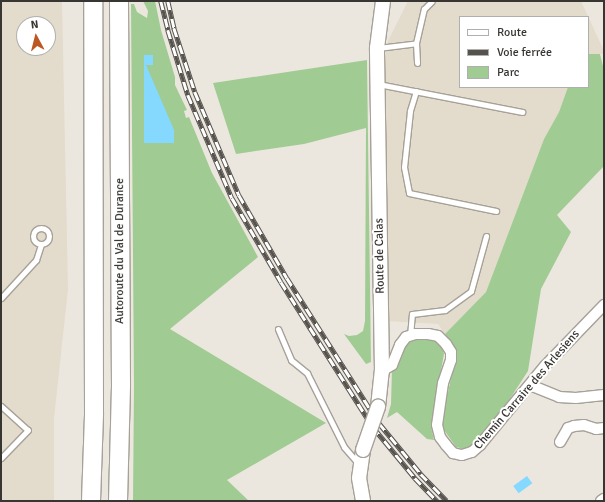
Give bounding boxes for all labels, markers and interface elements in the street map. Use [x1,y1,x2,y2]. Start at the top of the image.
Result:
north arrow [16,16,56,56]
legend [459,16,589,88]
text: N [30,18,39,32]
text: Route [497,25,527,40]
text: Voie ferrée [497,45,552,60]
text: Parc [497,65,519,80]
street label: Autoroute du Val de Durance [113,178,127,324]
street label: Route de Calas [372,218,388,294]
street label: Chemin Carraire des Arlesiens [471,327,583,453]

